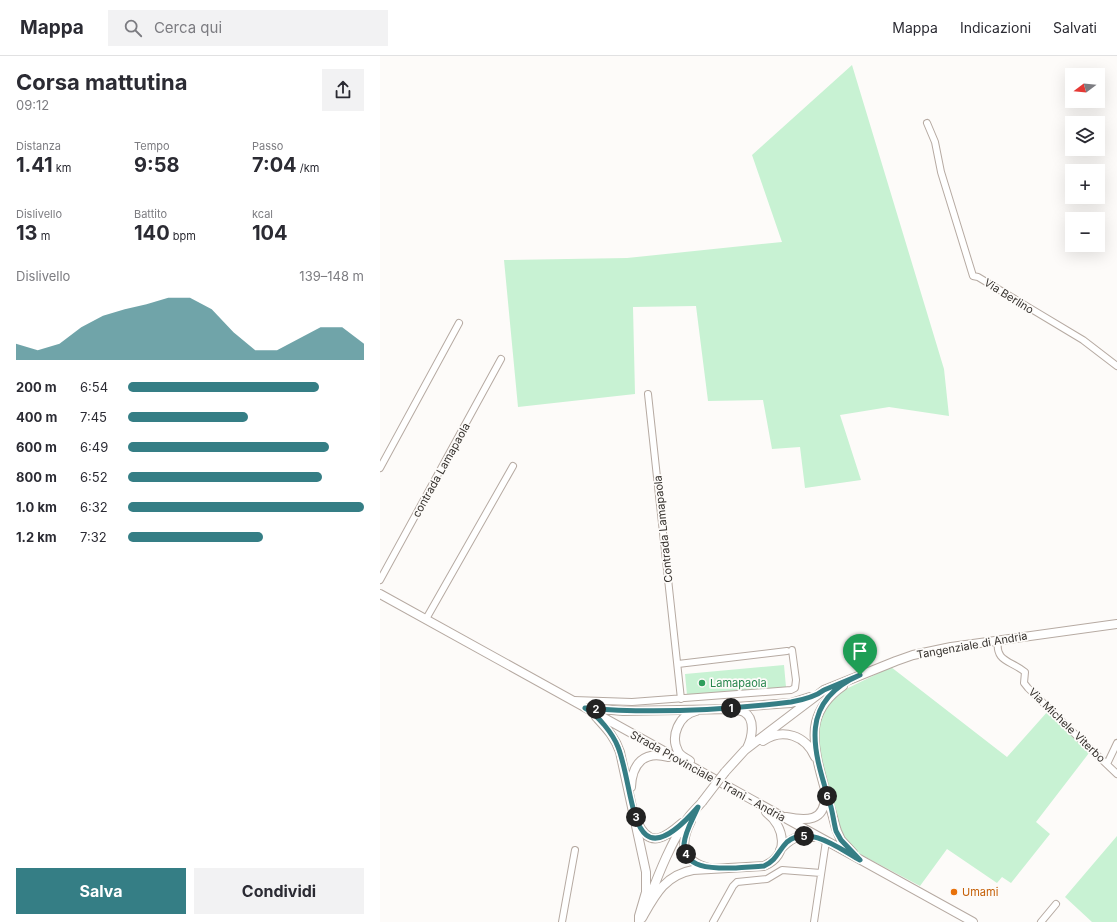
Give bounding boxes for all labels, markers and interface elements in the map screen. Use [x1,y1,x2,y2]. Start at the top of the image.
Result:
search box [108,10,388,46]
text: Mappa [20,16,84,39]
icon: search [122,17,144,39]
text: Cerca qui [154,18,222,37]
text: Mappa [892,19,938,36]
text: Indicazioni [960,19,1031,36]
text: Salvati [1053,19,1097,36]
north arrow [1065,68,1105,108]
map controls [1065,68,1105,252]
text: Corsa mattutina [16,69,187,95]
button: share [322,69,364,111]
text: 09:12 [16,97,49,113]
button: layers [1065,116,1105,156]
text: Distanza [16,139,61,153]
text: Tempo [134,139,170,153]
text: Passo [252,139,283,153]
text: 1.41 [16,153,53,177]
text: 9:58 [134,153,179,177]
text: 7:04 [252,153,297,177]
text: km [53,161,71,175]
text: /km [297,161,319,175]
button: + [1065,164,1105,204]
text: Dislivello [16,207,62,221]
text: Battito [134,207,167,221]
text: kcal [252,207,273,221]
button: − [1065,212,1105,252]
text: 13 [16,221,38,245]
text: 140 [134,221,170,245]
text: 104 [252,221,288,245]
text: m [38,229,50,243]
text: bpm [170,229,196,243]
text: Dislivello [16,268,70,284]
text: 139–148 m [299,268,364,284]
street label: Via Berlino [982,275,1037,317]
text: 200 m [16,379,57,395]
text: 6:54 [80,379,108,395]
text: 400 m [16,409,57,425]
text: 7:45 [80,409,107,425]
street label: contrada Lamapaola [409,420,473,520]
text: 600 m [16,439,57,455]
text: 6:49 [80,439,108,455]
text: 800 m [16,469,57,485]
text: 6:52 [80,469,108,485]
street label: Contrada Lamapaola [650,475,676,583]
text: 1.0 km [16,499,57,515]
text: 6:32 [80,499,108,515]
text: 1.2 km [16,529,57,545]
text: 7:32 [80,529,107,545]
street label: Tangenziale di Andria [916,628,1028,662]
pin [843,634,877,675]
icon: arrive [849,640,871,662]
place label: Lamapaola [710,676,767,690]
marker: Lamapaola [697,678,707,688]
street label: Via Michele Viterbo [1026,685,1109,765]
pin: 1 [721,698,741,718]
pin: 2 [586,699,606,719]
text: 1 [729,701,733,715]
text: 2 [593,702,599,716]
street label: Strada Provinciale 1 Trani - Andria [628,727,788,825]
pin: 6 [817,786,837,806]
text: 6 [823,789,831,803]
pin: 3 [626,807,646,827]
text: 3 [632,810,640,824]
pin: 5 [794,826,814,846]
text: 5 [800,829,808,843]
pin: 4 [676,844,696,864]
text: 4 [682,847,690,861]
button: Salva [16,868,186,914]
button: Condividi [194,868,364,914]
place label: Umami [962,885,998,899]
marker: Umami [949,887,959,897]

